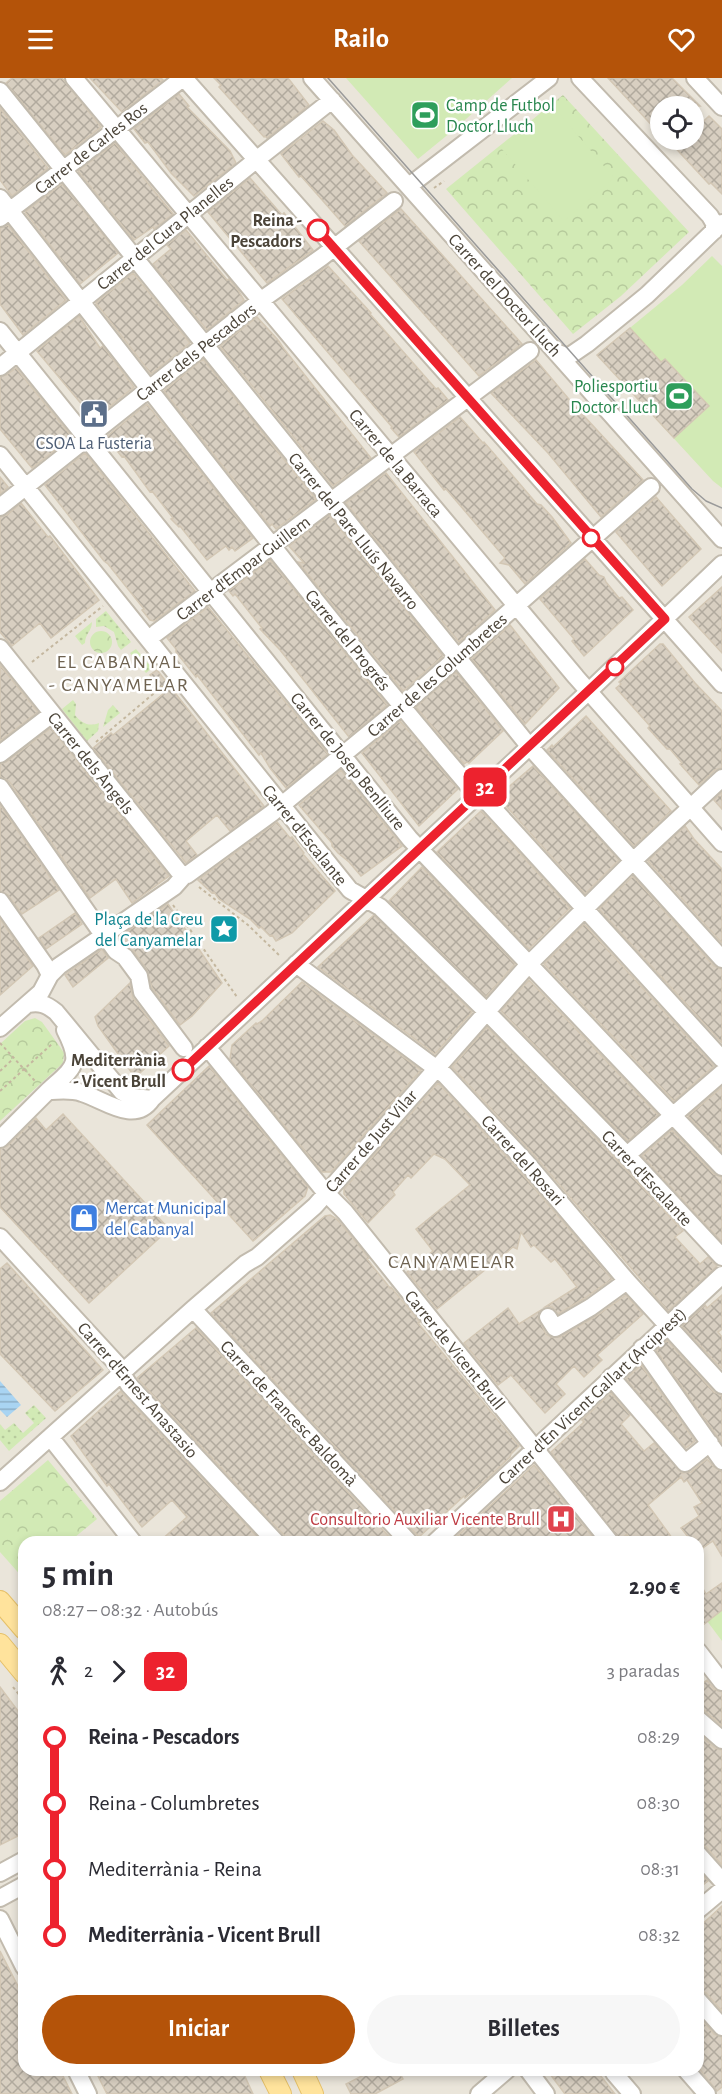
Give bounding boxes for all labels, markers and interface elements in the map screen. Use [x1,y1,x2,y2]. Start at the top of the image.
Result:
icon: menu [24,23,57,56]
icon: heart [665,23,698,56]
text: Railo [333,25,389,52]
map controls [650,96,704,150]
button: locate [650,96,704,150]
place label: Camp de Futbol Doctor Lluch [446,97,555,136]
street label: Carrer de Carles Ros [32,99,151,198]
sports icon: Camp de Futbol Doctor Lluch [409,99,441,131]
street label: Carrer del Cura Planelles [94,173,237,294]
place label: Reina - Pescadors [230,212,302,251]
marker: Reina - Pescadors [307,219,329,241]
street label: Carrer del Doctor Lluch [444,231,564,361]
street label: Carrer dels Pescadors [133,300,260,405]
place label: Poliesportiu Doctor Lluch [570,378,658,417]
sports icon: Poliesportiu Doctor Lluch [663,380,695,412]
public building icon: CSOA La Fusteria [78,398,110,430]
street label: Carrer de la Barraca [345,406,446,521]
place label: CSOA La Fusteria [36,435,152,453]
street label: Carrer del Pare Lluís Navarro [284,450,422,614]
street label: Carrer d'Empar Guillem [173,513,314,625]
unlabelled marker [582,529,600,547]
street label: Carrer del Progrés [301,587,393,695]
street label: Carrer de les Columbretes [364,610,511,741]
district label: EL CABANYAL - CANYAMELAR [49,652,189,695]
unlabelled marker [606,658,624,676]
street label: Carrer de Josep Benlliure [286,689,408,834]
street label: Carrer dels Àngels [44,707,139,818]
line badge: 32 [458,768,512,806]
text: 32 [476,777,494,798]
street label: Carrer d'Escalante [258,782,350,889]
place label: Plaça de la Creu del Canyamelar [94,911,203,950]
place icon: Plaça de la Creu del Canyamelar [208,913,240,945]
place label: Mediterrània - Vicent Brull [71,1052,166,1091]
marker: Mediterrània - Vicent Brull [172,1059,194,1081]
street label: Carrer de Just Vilar [322,1087,421,1196]
street label: Carrer del Rosari [477,1112,567,1209]
street label: Carrer d'Escalante [597,1127,695,1230]
place label: Mercat Municipal del Cabanyal [105,1200,226,1239]
shop icon: Mercat Municipal del Cabanyal [68,1202,100,1234]
district label: CANYAMELAR [388,1252,516,1272]
street label: Carrer de Vicent Brull [401,1287,508,1414]
street label: Carrer d'En Vicent Gallart (Arciprest) [495,1305,690,1489]
street label: Carrer d'Ernest Anastasio [74,1319,201,1462]
street label: Carrer de Francesc Baldomà [216,1337,360,1490]
hospital icon: Consultorio Auxiliar Vicente Brull [545,1503,577,1535]
place label: Consultorio Auxiliar Vicente Brull [310,1511,540,1529]
text: 5 min [42,1559,114,1592]
text: 2.90 € [629,1576,680,1598]
text: 08:27 – 08:32 · Autobús [42,1600,218,1620]
icon: walk [42,1655,75,1688]
icon: forward [102,1655,135,1688]
text: 2 [84,1661,93,1681]
text: 32 [156,1661,175,1682]
text: 3 paradas [607,1661,680,1681]
text: Reina - Pescadors [88,1726,240,1748]
text: 08:29 [637,1727,680,1747]
text: Reina - Columbretes [88,1792,260,1814]
text: 08:30 [637,1793,680,1813]
text: Mediterrània - Reina [88,1858,262,1880]
text: 08:31 [640,1859,680,1879]
text: Mediterrània - Vicent Brull [88,1924,321,1946]
text: 08:32 [638,1925,680,1945]
button: Iniciar [42,1995,355,2064]
button: Billetes [367,1995,680,2064]

